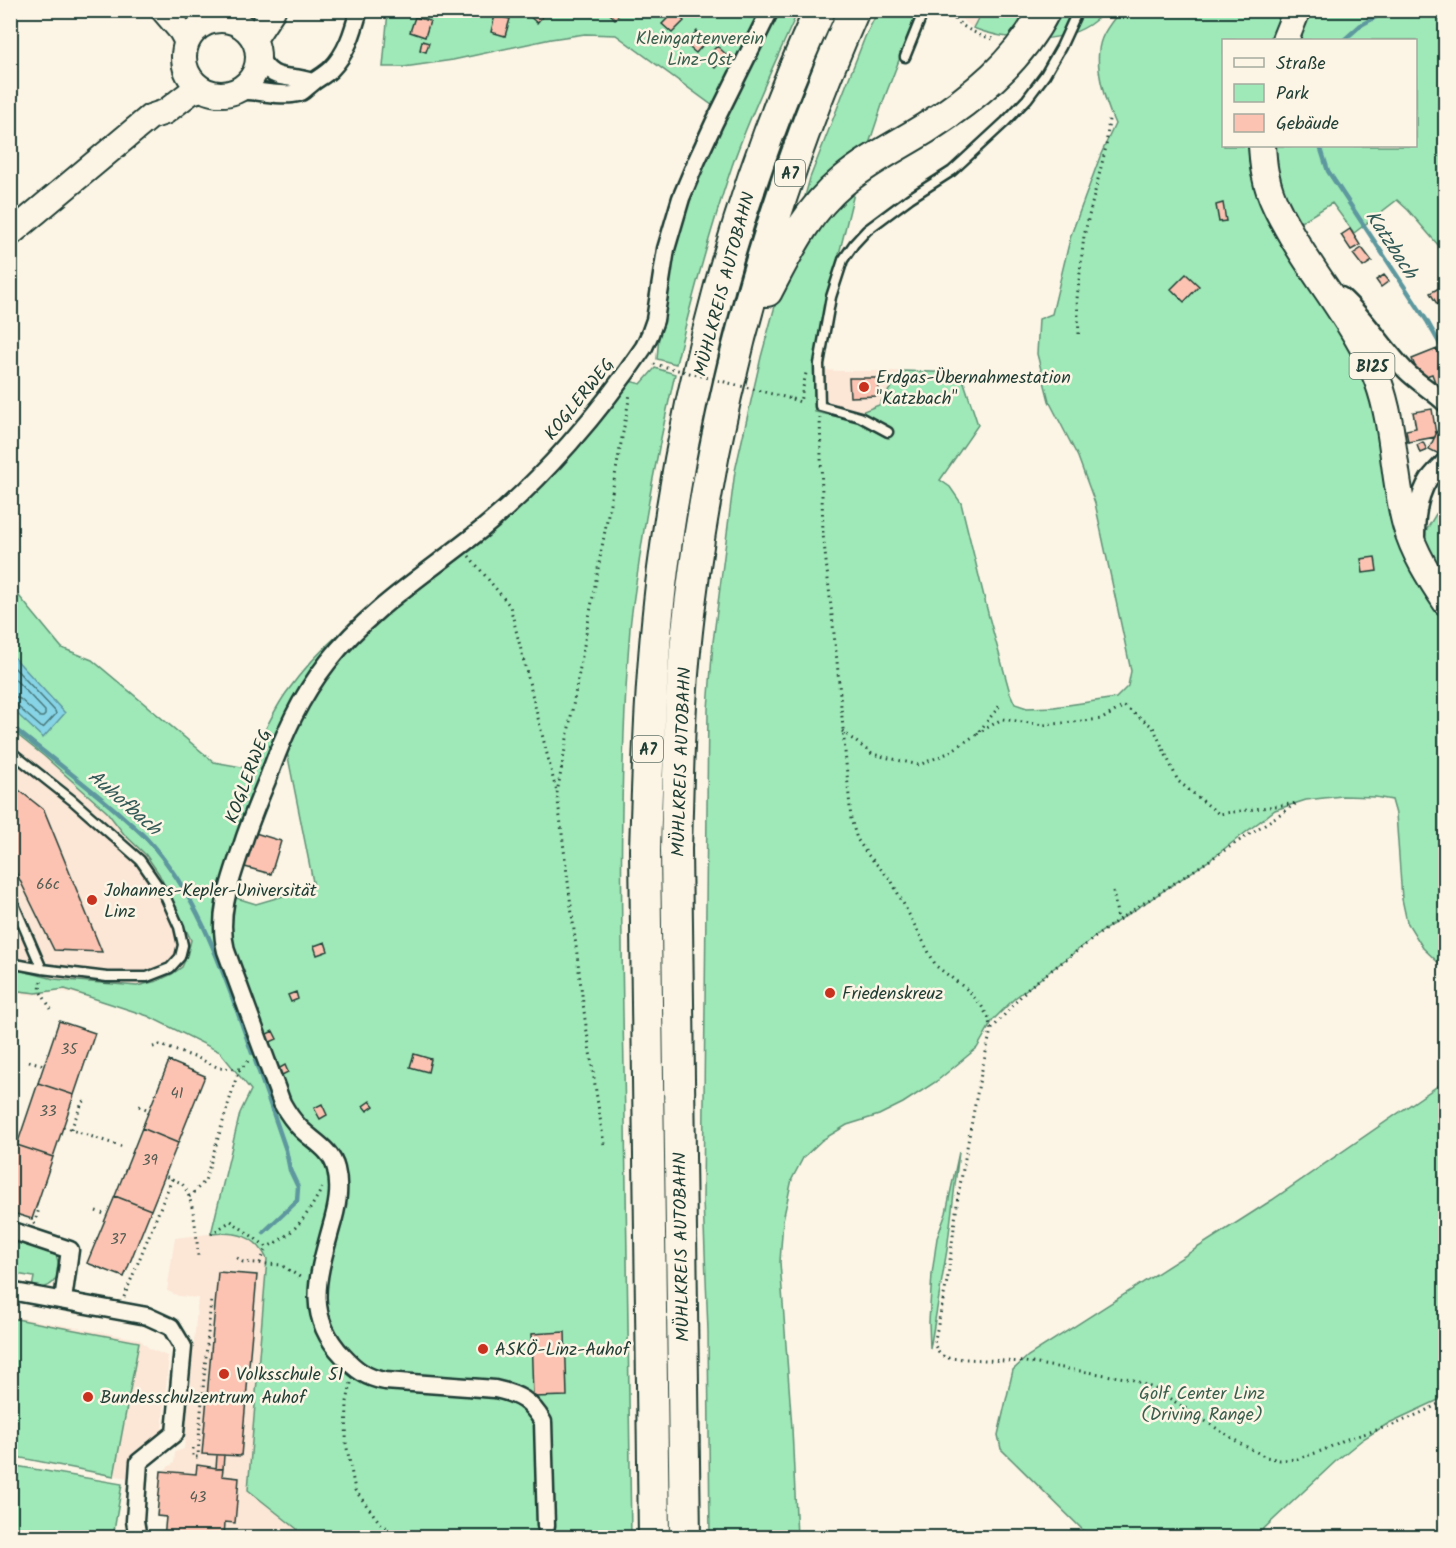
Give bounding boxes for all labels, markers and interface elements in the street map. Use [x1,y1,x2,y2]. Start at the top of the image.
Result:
park label: Kleingartenverein Linz-Ost [636,25,764,75]
legend [1222,39,1417,147]
text: Straße [1276,50,1326,79]
text: Park [1276,80,1309,109]
text: Gebäude [1276,110,1339,139]
road number: A7 [775,160,805,186]
street label: MÜHLKREIS AUTOBAHN [687,189,764,380]
water label: Katzbach [1356,204,1426,288]
street label: KOGLERWEG [538,352,623,448]
road number: B125 [1350,353,1394,379]
place label: Erdgas-Übernahmestation "Katzbach" [876,364,1071,414]
marker: Erdgas-Übernahmestation "Katzbach" [857,380,871,394]
street label: MÜHLKREIS AUTOBAHN [665,667,700,857]
street label: KOGLERWEG [218,725,281,828]
road number: A7 [633,736,663,762]
water label: Auhofbach [80,762,169,846]
house number: 66c [36,873,60,897]
place label: Johannes-Kepler-Universität Linz [104,877,318,927]
marker: Johannes-Kepler-Universität Linz [85,893,99,907]
place label: Friedenskreuz [842,980,943,1009]
marker: Friedenskreuz [823,986,837,1000]
house number: 35 [61,1038,78,1062]
house number: 41 [171,1082,184,1106]
house number: 33 [39,1100,57,1124]
house number: 39 [142,1149,159,1173]
street label: MÜHLKREIS AUTOBAHN [666,1152,699,1342]
house number: 37 [110,1228,127,1252]
place label: ASKÖ-Linz-Auhof [495,1336,632,1365]
marker: ASKÖ-Linz-Auhof [476,1342,490,1356]
place label: Volksschule 51 [236,1361,343,1390]
marker: Volksschule 51 [217,1367,231,1381]
park label: Golf Center Linz (Driving Range) [1139,1380,1265,1430]
place label: Bundesschulzentrum Auhof [100,1384,308,1413]
marker: Bundesschulzentrum Auhof [81,1390,95,1404]
house number: 43 [190,1486,207,1510]

